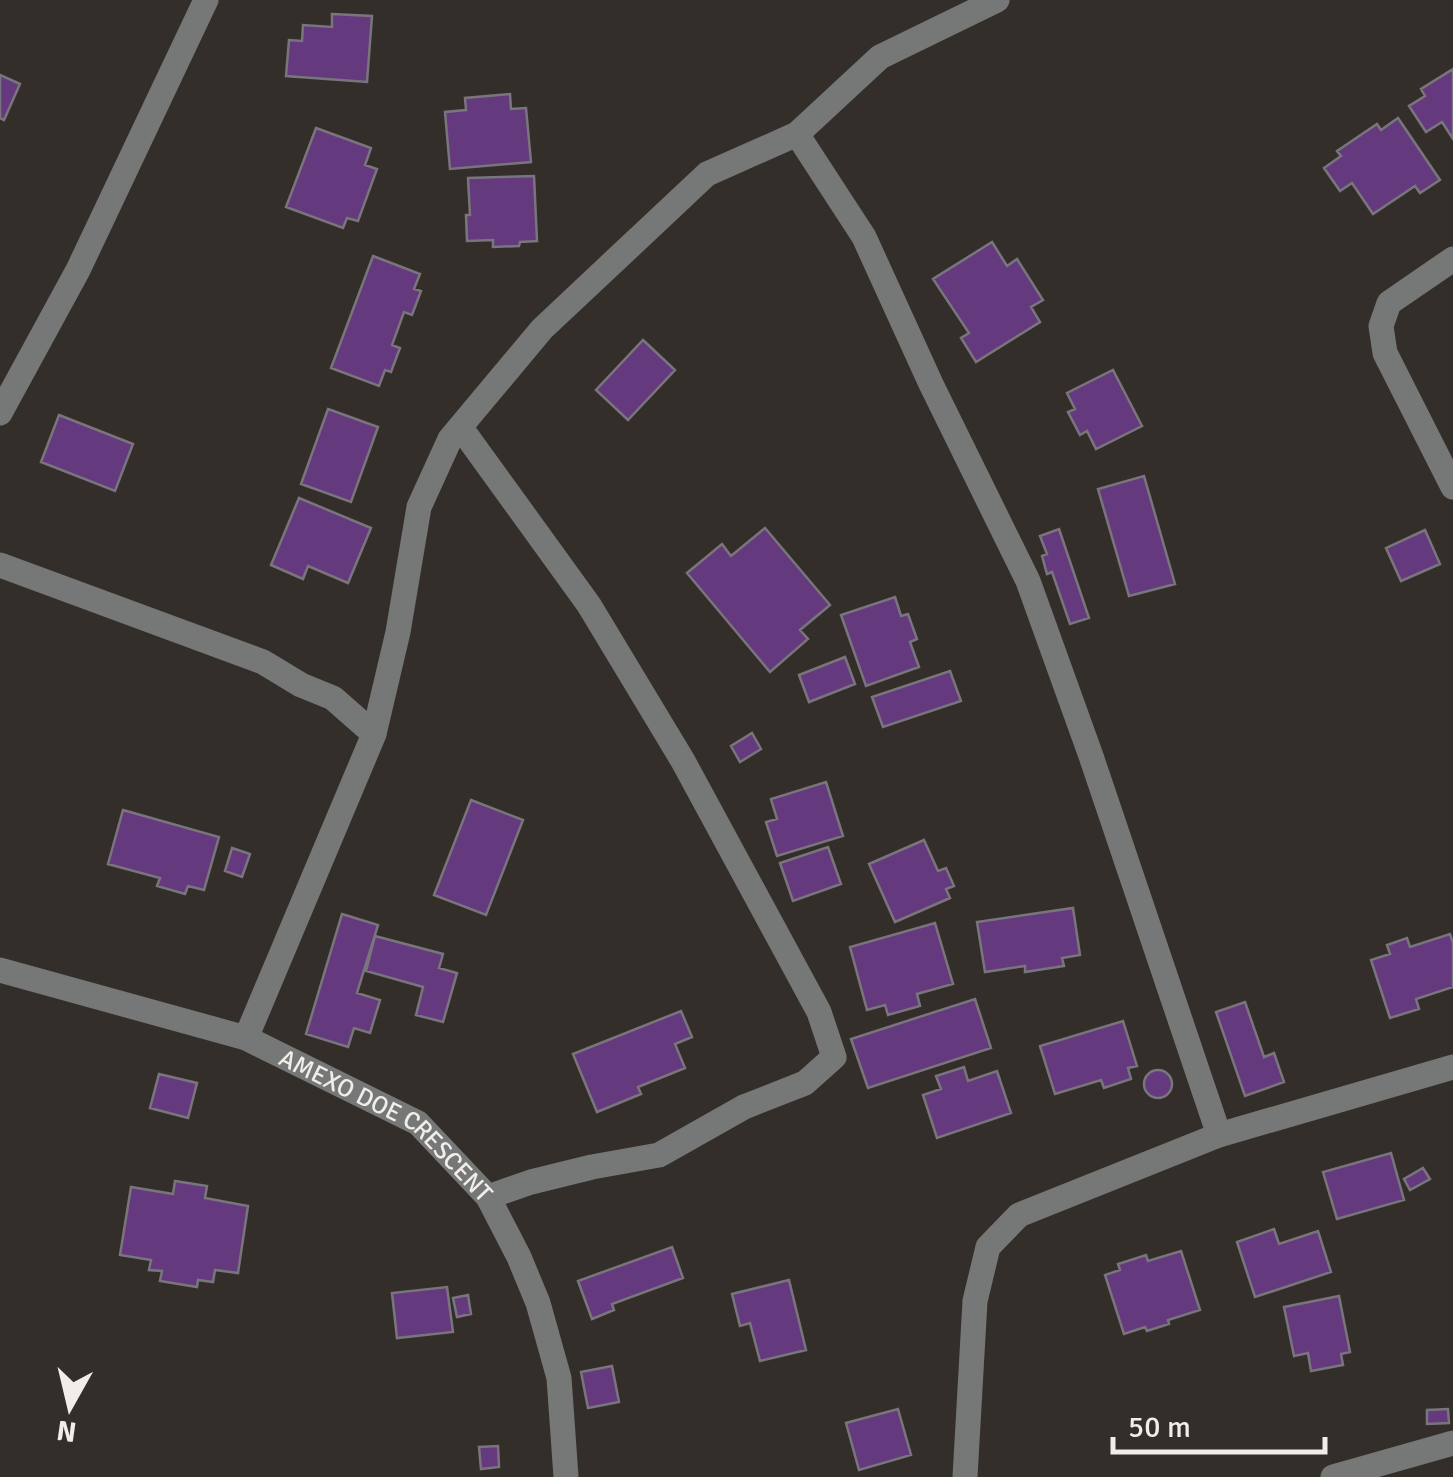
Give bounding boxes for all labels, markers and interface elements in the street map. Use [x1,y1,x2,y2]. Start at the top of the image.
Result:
street label: AMEXO DOE CRESCENT [274,1042,500,1208]
north arrow [20,1357,120,1457]
scale bar [1113,1392,1326,1454]
text: 50 m [1128,1409,1191,1446]
text: N [55,1413,79,1449]

